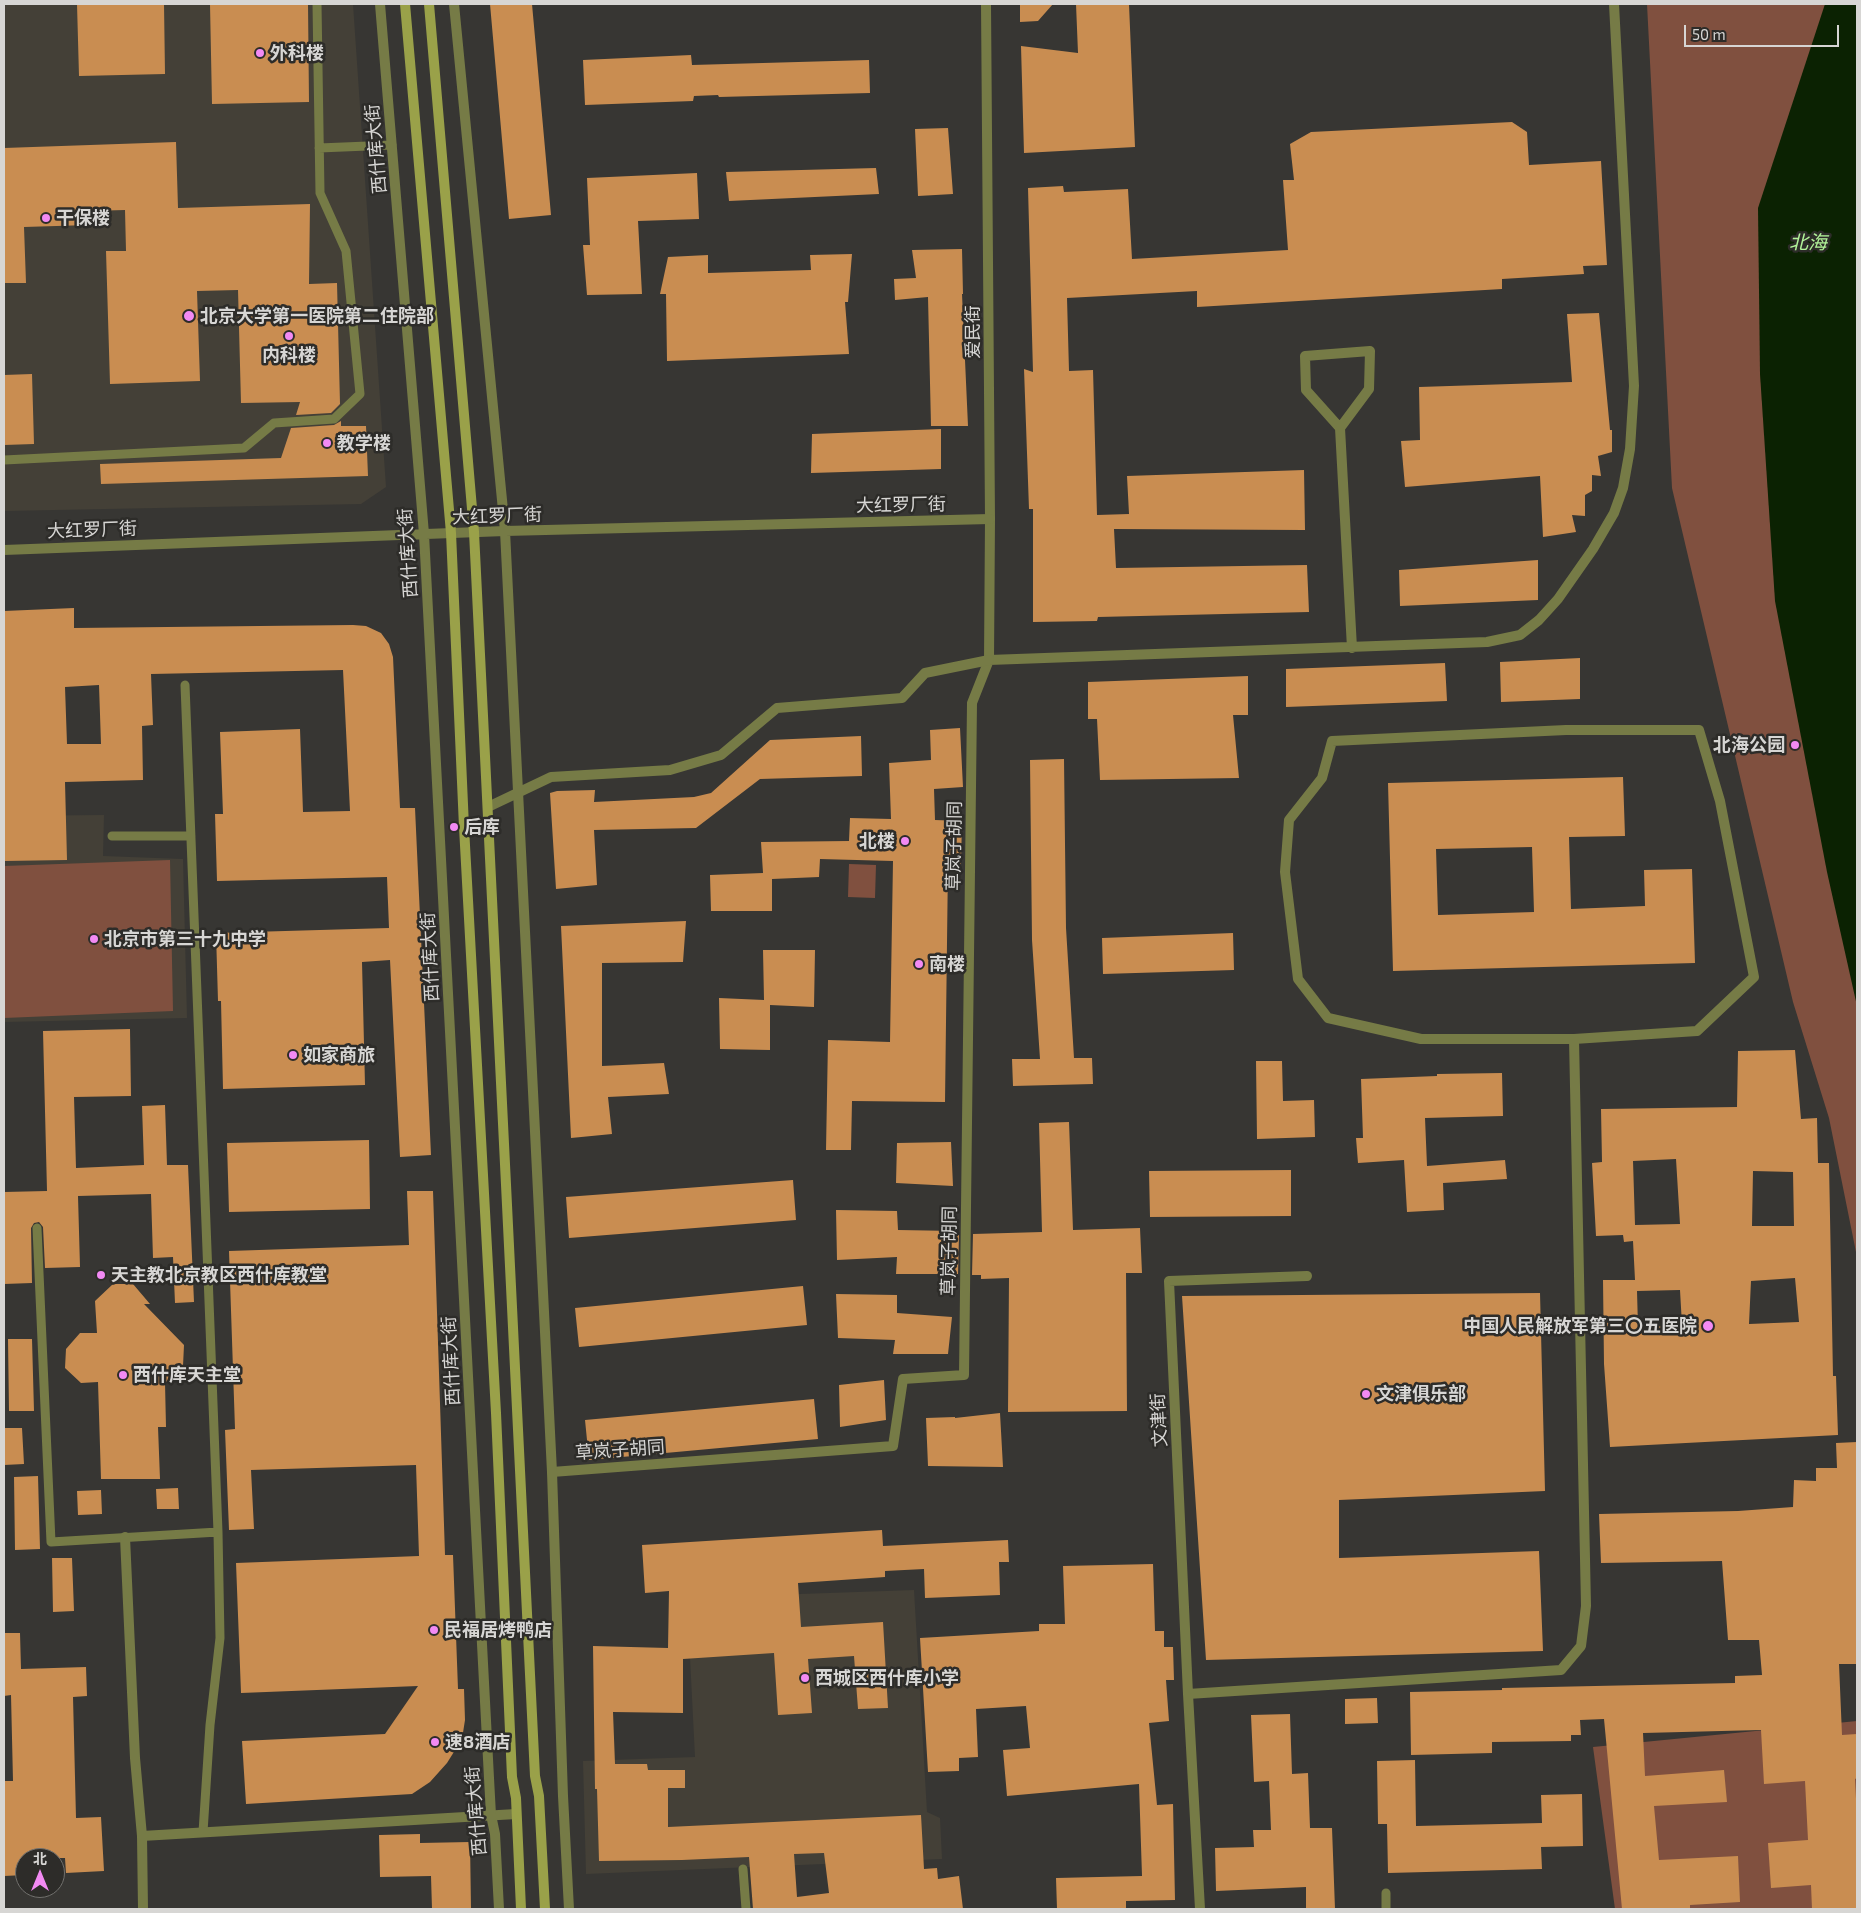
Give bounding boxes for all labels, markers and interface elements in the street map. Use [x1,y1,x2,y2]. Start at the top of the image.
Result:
scale bar [1686,15,1841,47]
text: 50 m [1692,25,1726,43]
place label: 外科楼 [270,42,324,64]
marker: 外科楼 [254,47,266,59]
street label: 西什库大街 [361,103,391,195]
place label: 干保楼 [56,207,110,229]
marker: 干保楼 [40,212,52,224]
water label: 北海 [1789,232,1827,254]
place label: 北京大学第一医院第二住院部 [200,305,434,327]
street label: 爱民街 [962,305,984,359]
marker: 北京大学第一医院第二住院部 [182,309,196,323]
marker: 内科楼 [283,330,295,342]
place label: 内科楼 [262,344,316,366]
place label: 教学楼 [337,432,391,454]
marker: 教学楼 [321,437,333,449]
street label: 大红罗厂街 [856,493,946,517]
street label: 大红罗厂街 [452,504,542,528]
street label: 西什库大街 [394,507,422,599]
street label: 大红罗厂街 [47,518,137,542]
place label: 北海公园 [1713,734,1785,756]
marker: 北海公园 [1789,739,1801,751]
street label: 草岚子胡同 [942,801,966,891]
place label: 后库 [464,816,500,838]
marker: 后库 [448,821,460,833]
place label: 北楼 [859,830,895,852]
marker: 北楼 [899,835,911,847]
street label: 西什库大街 [417,911,443,1003]
place label: 北京市第三十九中学 [104,928,266,950]
marker: 北京市第三十九中学 [88,933,100,945]
place label: 南楼 [929,953,965,975]
marker: 南楼 [913,958,925,970]
place label: 如家商旅 [303,1044,375,1066]
marker: 如家商旅 [287,1049,299,1061]
street label: 草岚子胡同 [937,1206,961,1296]
place label: 天主教北京教区西什库教堂 [111,1264,327,1286]
marker: 天主教北京教区西什库教堂 [95,1269,107,1281]
street label: 西什库大街 [438,1315,464,1407]
place label: 中国人民解放军第三〇五医院 [1463,1315,1697,1337]
marker: 中国人民解放军第三〇五医院 [1701,1319,1715,1333]
place label: 西什库天主堂 [133,1364,241,1386]
marker: 西什库天主堂 [117,1369,129,1381]
place label: 文津俱乐部 [1376,1383,1466,1405]
marker: 文津俱乐部 [1360,1388,1372,1400]
street label: 文津街 [1147,1392,1171,1448]
street label: 草岚子胡同 [574,1436,666,1464]
place label: 民福居烤鸭店 [444,1619,552,1641]
marker: 民福居烤鸭店 [428,1624,440,1636]
place label: 西城区西什库小学 [815,1667,959,1689]
marker: 西城区西什库小学 [799,1672,811,1684]
place label: 速8酒店 [445,1731,510,1753]
marker: 速8酒店 [429,1736,441,1748]
street label: 西什库大街 [461,1765,491,1857]
north arrow [15,1848,65,1898]
text: 北 [33,1850,47,1867]

